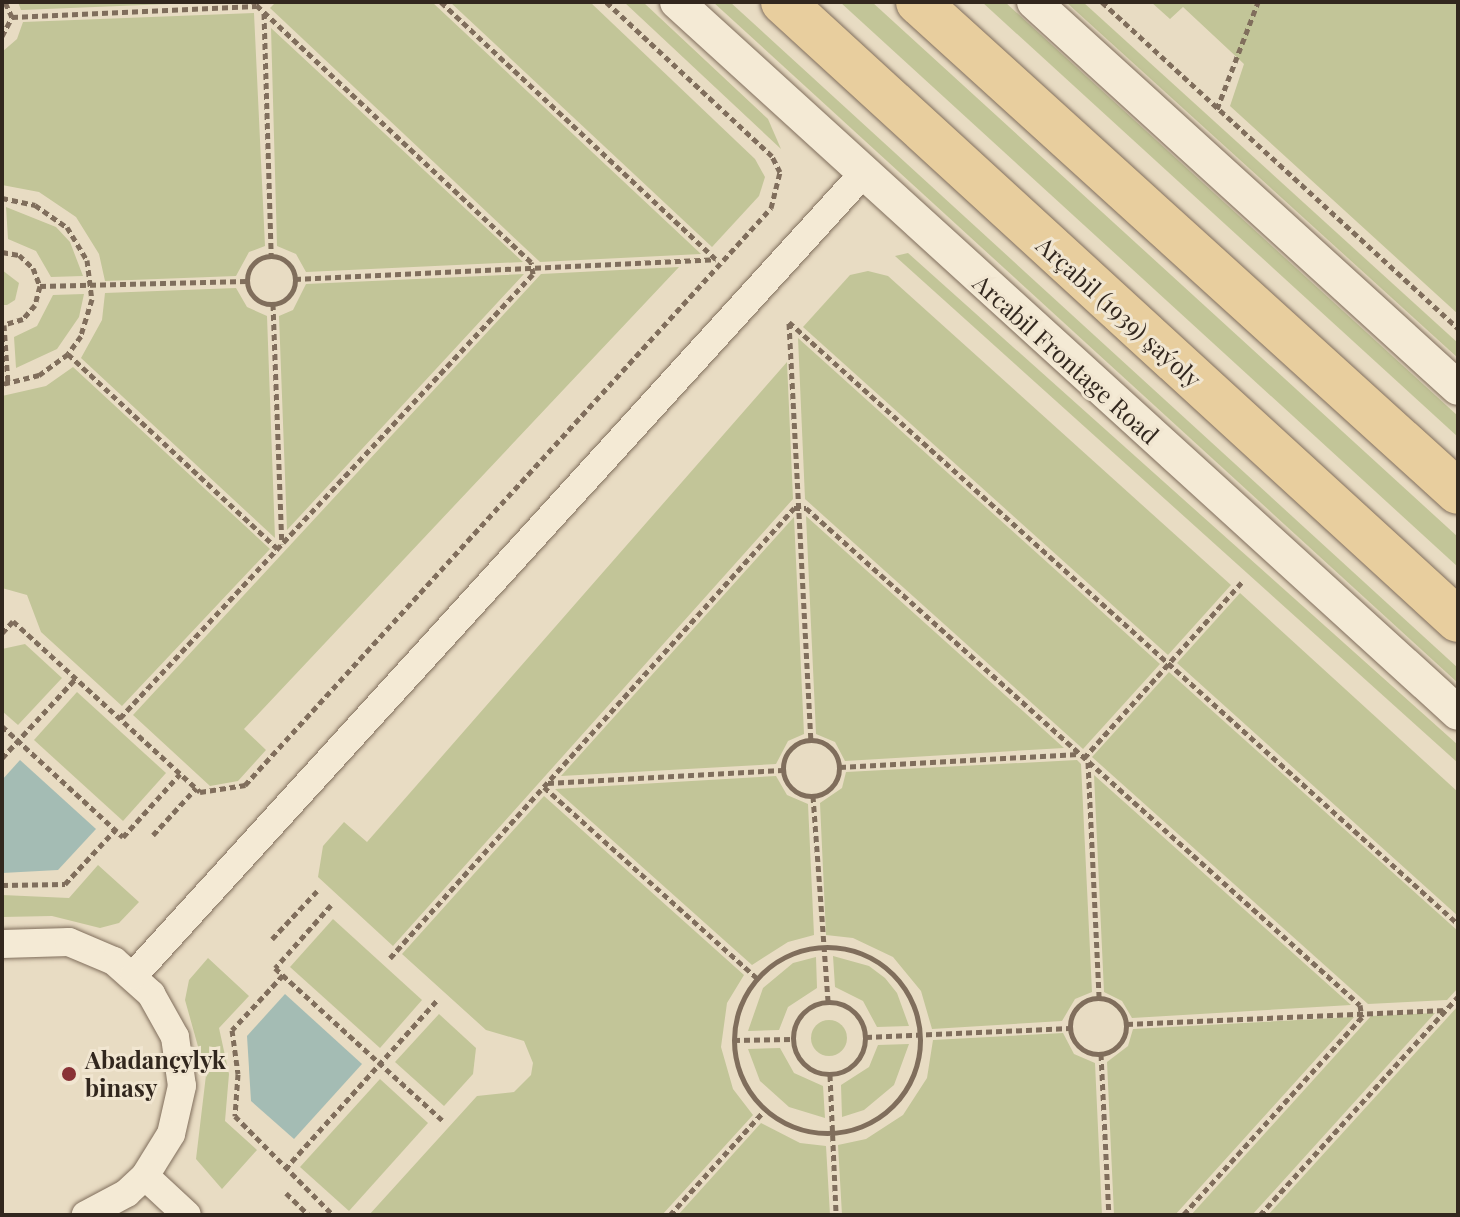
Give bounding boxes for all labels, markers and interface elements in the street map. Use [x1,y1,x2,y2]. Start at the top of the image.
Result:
street label: Arçabil (1939) şaýoly [1031,231,1207,393]
street label: Arcabil Frontage Road [967,268,1165,450]
place label: Abadançylyk binasy [85,1046,226,1102]
marker: Abadançylyk binasy [60,1065,78,1083]

